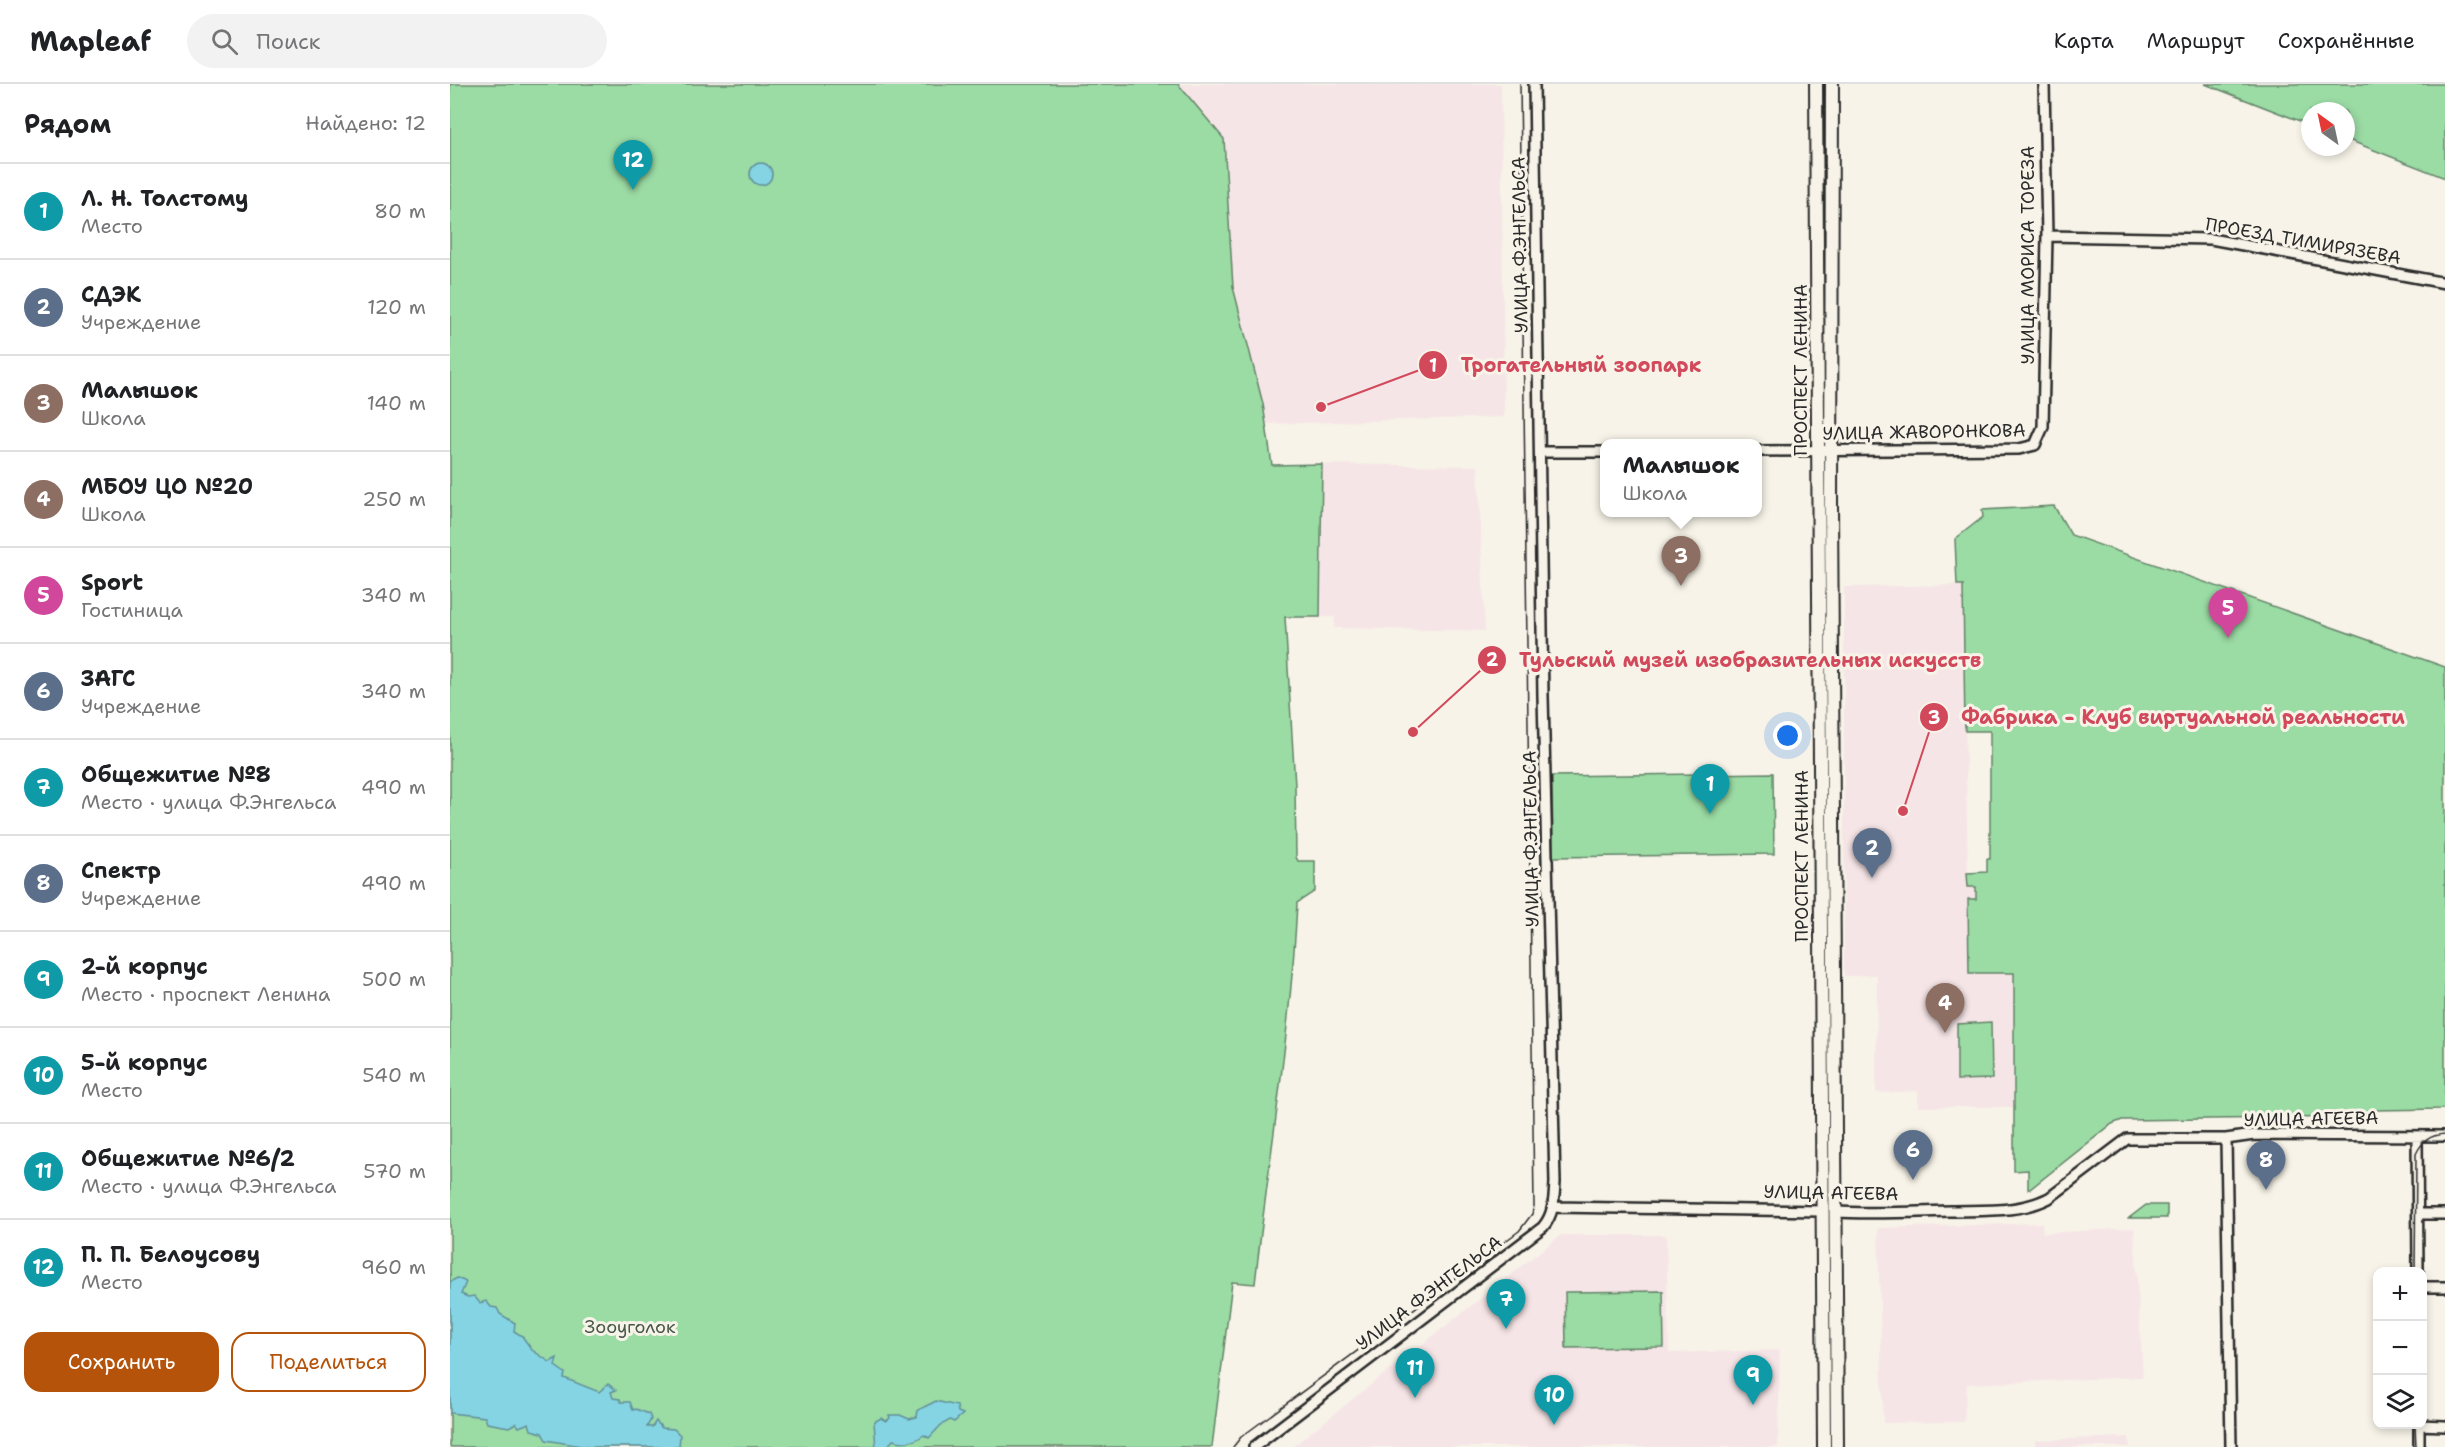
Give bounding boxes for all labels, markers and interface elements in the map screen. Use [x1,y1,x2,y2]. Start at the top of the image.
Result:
search box [187,14,607,68]
text: Mapleaf [30,22,151,60]
icon: search [208,25,241,58]
text: Поиск [256,27,320,56]
text: Карта [2054,27,2114,55]
text: Маршрут [2147,27,2245,55]
text: Сохранённые [2278,27,2415,55]
north arrow [2301,102,2355,156]
text: Рядом [24,106,111,141]
text: Найдено: 12 [305,110,426,136]
pin: 12 [614,141,652,190]
street label: УЛИЦА МОРИСА ТОРЕЗА [2016,146,2040,364]
street label: УЛИЦА Ф.ЭНГЕЛЬСА [1506,156,1534,334]
text: Л. Н. Толстому [81,184,249,213]
text: 1 [39,198,48,224]
text: 80 m [374,198,426,224]
street label: ПРОЕЗД ТИМИРЯЗЕВА [2203,212,2403,270]
text: Место [81,213,143,239]
text: СДЭК [81,280,141,309]
street label: ПРОСПЕКТ ЛЕНИНА [1789,284,1813,456]
text: 2 [37,294,51,320]
text: 120 m [367,294,426,320]
text: Учреждение [81,309,201,335]
callout: Трогательный зоопарк [1418,346,1713,384]
text: Трогательный зоопарк [1461,352,1702,378]
text: 1 [1429,354,1437,378]
text: Малышок [81,376,198,405]
text: 3 [37,390,51,416]
text: 140 m [367,390,426,416]
text: Школа [81,405,146,431]
street label: УЛИЦА ЖАВОРОНКОВА [1822,418,2026,446]
popup [1600,439,1762,517]
text: Малышок [1623,451,1739,480]
text: МБОУ ЦО №20 [81,472,253,501]
text: Школа [1623,480,1687,506]
text: 4 [37,486,51,512]
text: 250 m [362,486,426,512]
text: Школа [81,501,146,527]
pin: 3 [1662,536,1700,586]
text: Sport [81,568,143,597]
text: 5 [37,582,50,608]
text: 340 m [361,582,426,608]
pin: 5 [2208,588,2248,638]
text: Гостиница [81,597,183,623]
callout: Тульский музей изобразительных искусств [1477,641,1993,679]
text: Тульский музей изобразительных искусств [1519,647,1981,673]
text: 2 [1486,648,1499,672]
text: ЗАГС [81,664,136,693]
text: 6 [37,678,51,704]
text: 340 m [361,678,426,704]
text: Учреждение [81,693,201,719]
callout: Фабрика - Клуб виртуальной реальности [1919,698,2417,736]
text: Фабрика - Клуб виртуальной реальности [1961,704,2405,730]
text: 3 [1928,706,1940,730]
your location [1773,721,1802,750]
street label: УЛИЦА Ф.ЭНГЕЛЬСА [1517,750,1545,928]
text: Общежитие №8 [81,760,271,789]
pin: 1 [1690,764,1730,814]
street label: ПРОСПЕКТ ЛЕНИНА [1790,770,1814,942]
text: 7 [37,774,51,800]
text: 490 m [361,774,426,800]
text: Место · улица Ф.Энгельса [81,789,337,815]
pin: 2 [1852,828,1892,878]
text: Спектр [81,856,161,885]
text: 8 [37,870,51,896]
text: 490 m [361,870,426,896]
text: Учреждение [81,885,201,911]
text: 2-й корпус [81,952,208,981]
text: 9 [37,966,51,992]
text: 500 m [362,966,426,992]
text: Место · проспект Ленина [81,981,330,1007]
pin: 4 [1926,984,1964,1033]
text: 5-й корпус [81,1048,208,1077]
text: 10 [32,1062,55,1088]
text: 540 m [362,1062,426,1088]
text: Место [81,1077,143,1103]
street label: УЛИЦА АГЕЕВА [2243,1106,2379,1132]
pin: 6 [1894,1130,1932,1180]
pin: 8 [2246,1140,2286,1190]
text: Общежитие №6/2 [81,1144,295,1173]
text: 11 [35,1158,52,1184]
text: 570 m [363,1158,426,1184]
text: Место · улица Ф.Энгельса [81,1173,337,1199]
street label: УЛИЦА АГЕЕВА [1763,1180,1899,1206]
street label: УЛИЦА Ф.ЭНГЕЛЬСА [1351,1230,1507,1356]
text: П. П. Белоусову [81,1240,260,1269]
text: 12 [32,1254,55,1280]
text: 960 m [361,1254,426,1280]
map controls [2373,1267,2427,1429]
button: + [2373,1267,2427,1321]
text: Место [81,1269,143,1295]
pin: 7 [1486,1280,1526,1329]
park label: Зооуголок [585,1315,676,1339]
button: − [2373,1321,2427,1375]
button: Сохранить [24,1332,219,1392]
button: Поделиться [231,1332,426,1392]
pin: 11 [1396,1348,1434,1398]
pin: 9 [1734,1356,1772,1405]
button: layers [2373,1375,2427,1429]
pin: 10 [1534,1376,1574,1425]

